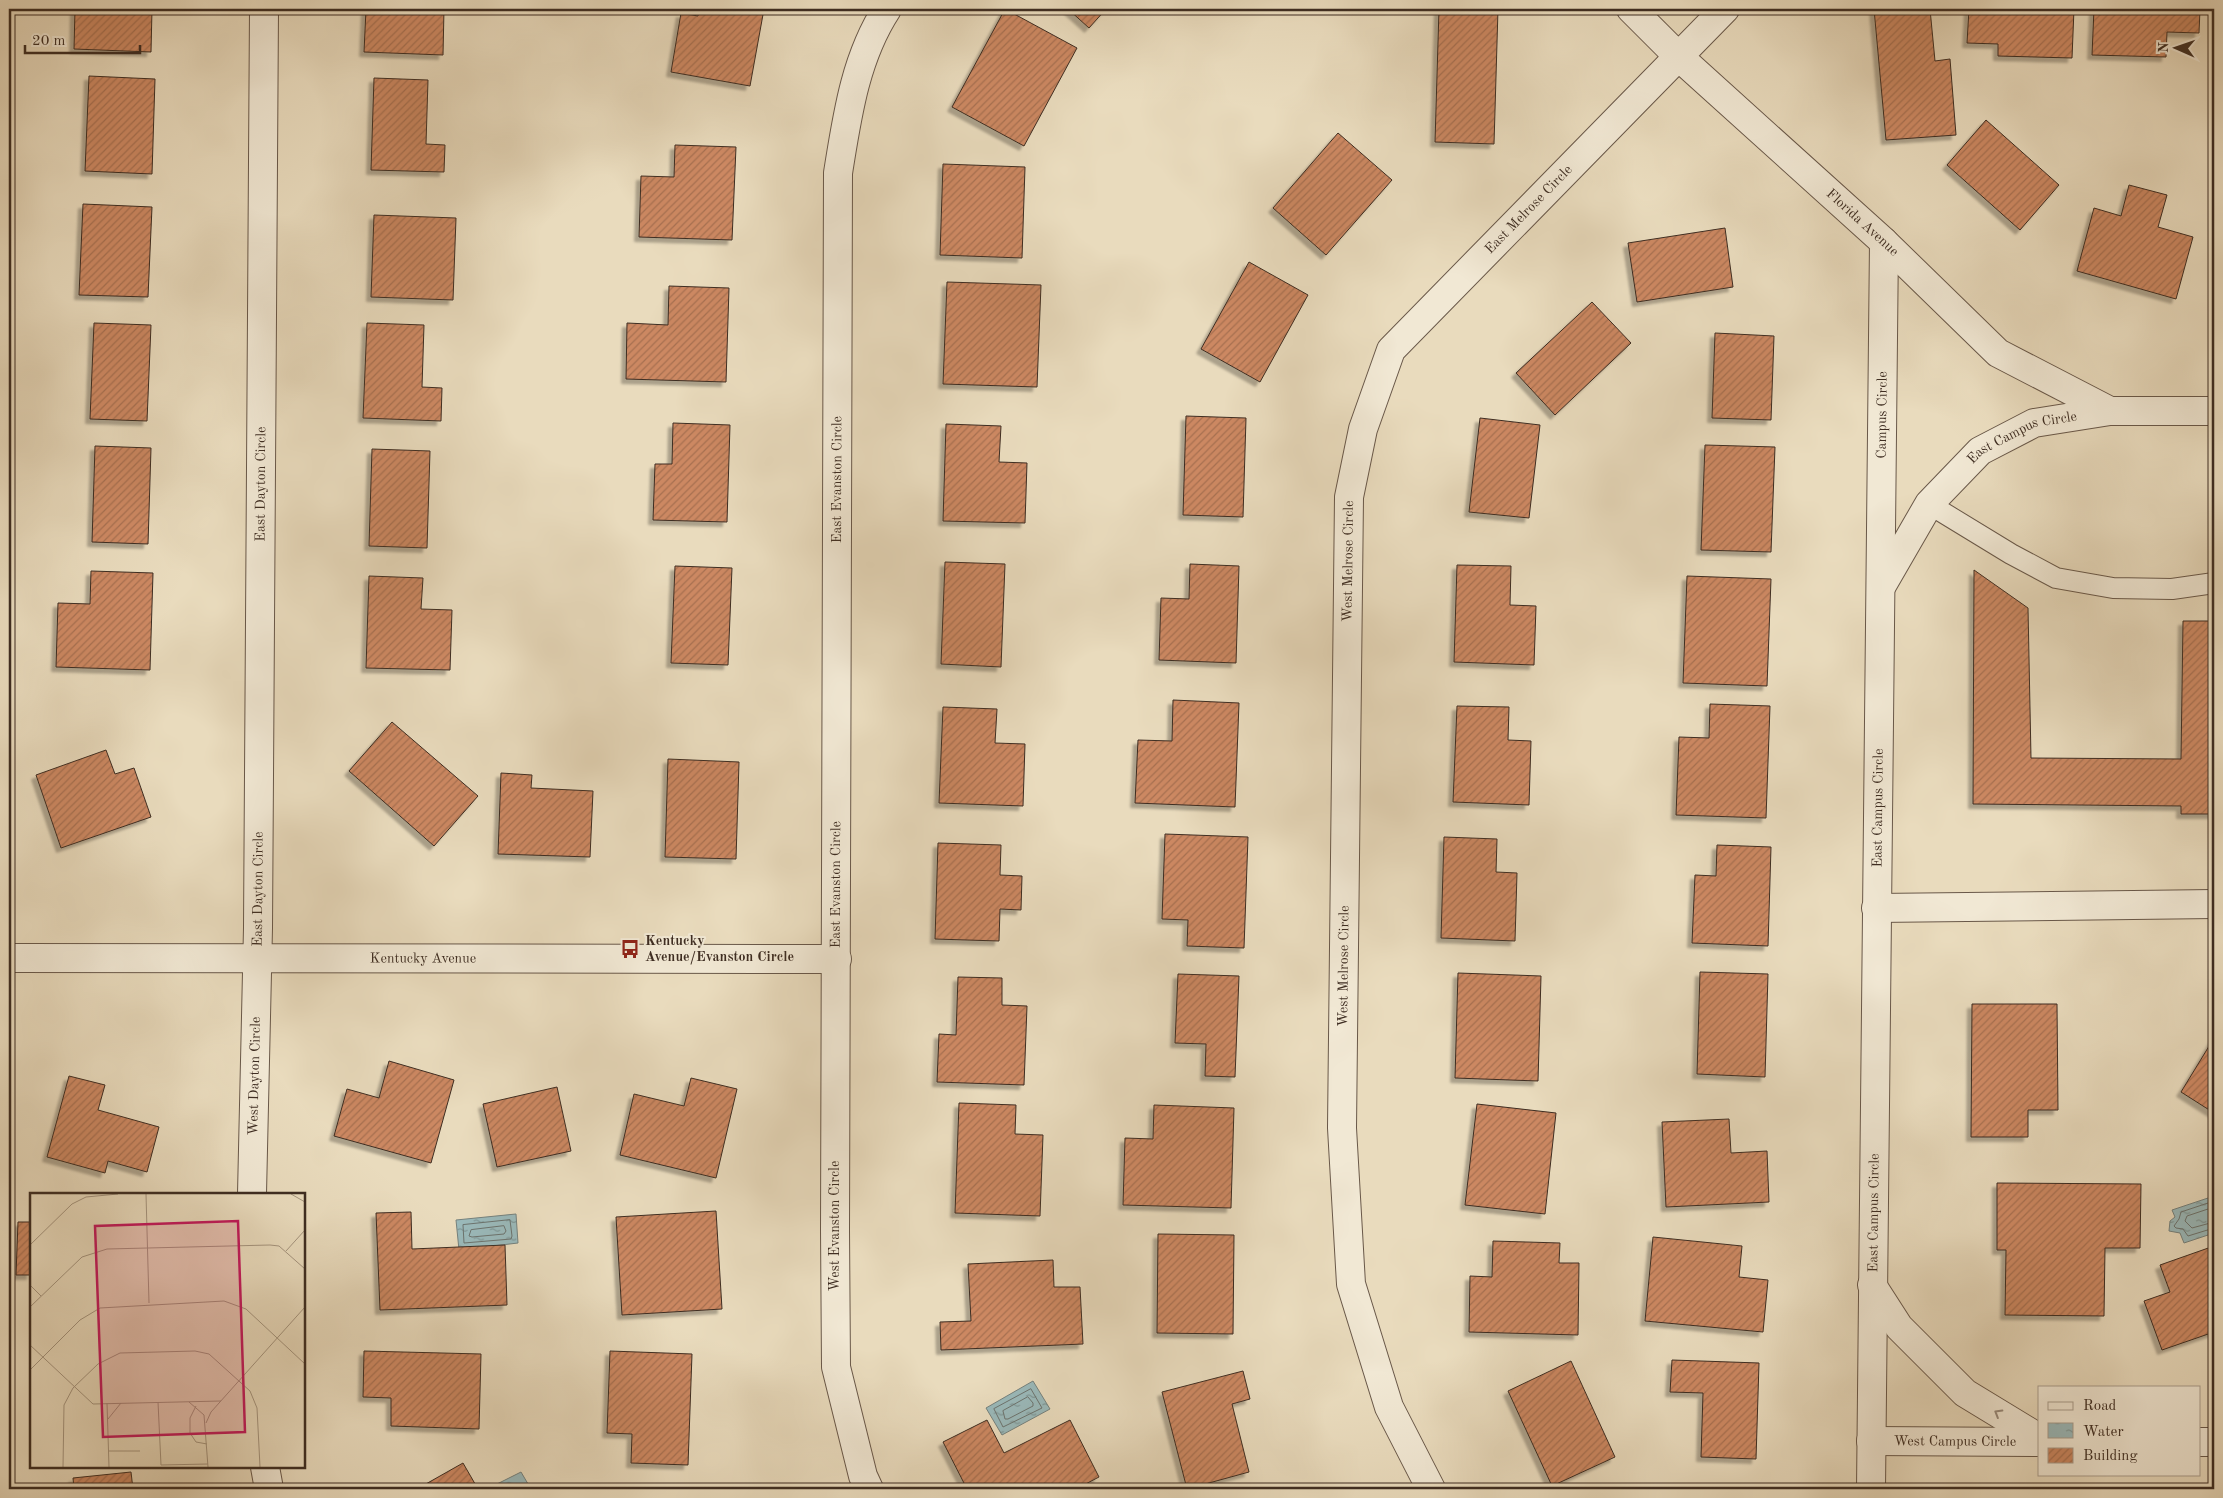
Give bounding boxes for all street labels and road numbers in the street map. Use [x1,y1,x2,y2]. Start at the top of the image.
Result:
street label: East Melrose Circle [1482,163,1575,257]
street label: Florida Avenue [1823,186,1901,259]
street label: Campus Circle [1875,371,1890,459]
street label: East Campus Circle [1965,409,2078,467]
street label: East Evanston Circle [830,416,844,543]
street label: East Dayton Circle [254,426,268,542]
street label: West Melrose Circle [1341,500,1356,622]
street label: East Campus Circle [1870,748,1886,868]
street label: East Evanston Circle [829,821,843,948]
street label: East Dayton Circle [251,831,266,947]
street label: West Melrose Circle [1336,905,1351,1027]
street label: Kentucky Avenue [370,951,476,966]
street label: West Dayton Circle [246,1017,263,1135]
street label: East Campus Circle [1866,1153,1881,1273]
street label: West Evanston Circle [828,1161,842,1291]
street label: West Campus Circle [1894,1434,2016,1449]

